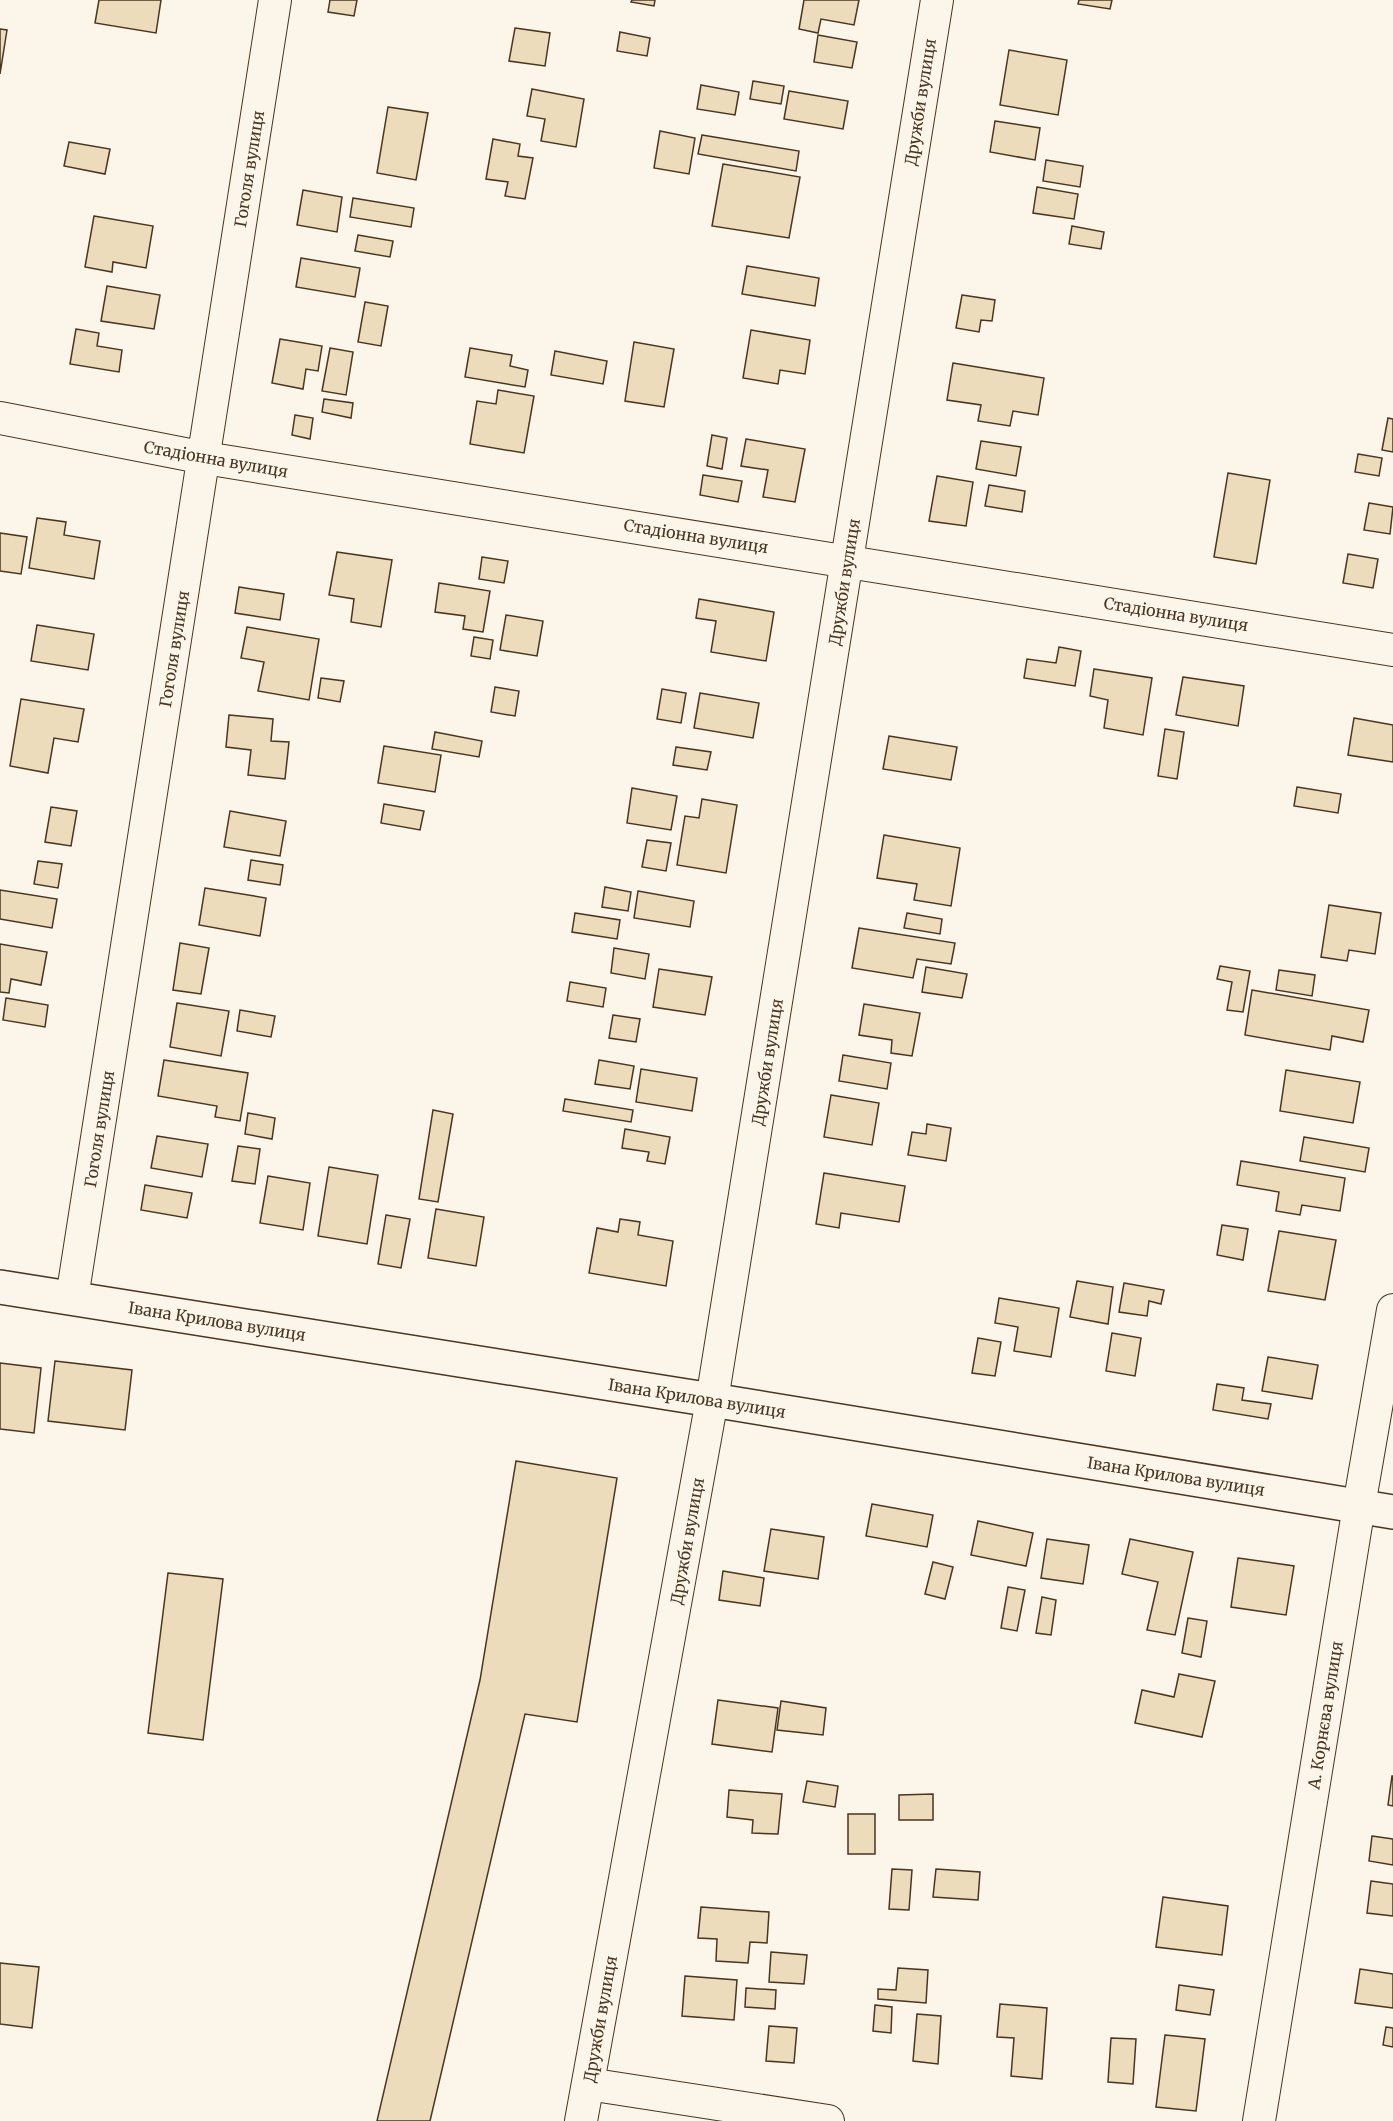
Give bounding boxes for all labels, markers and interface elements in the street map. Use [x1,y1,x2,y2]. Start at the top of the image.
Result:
street label: Дружби вулиця [900,37,940,167]
street label: Гоголя вулиця [230,109,268,229]
street label: Стадіонна вулиця [142,436,290,482]
street label: Стадіонна вулиця [622,515,770,557]
street label: Дружби вулиця [824,517,864,647]
street label: Гоголя вулиця [155,589,193,709]
street label: Стадіонна вулиця [1102,593,1250,635]
street label: Дружби вулиця [747,997,787,1127]
street label: Гоголя вулиця [80,1069,118,1189]
street label: Івана Крилова вулиця [127,1297,307,1345]
street label: Івана Крилова вулиця [607,1374,787,1422]
street label: Івана Крилова вулиця [1086,1452,1266,1500]
street label: Дружби вулиця [666,1476,708,1606]
street label: А. Корнєва вулиця [1303,1639,1347,1791]
street label: Дружби вулиця [579,1954,621,2084]

